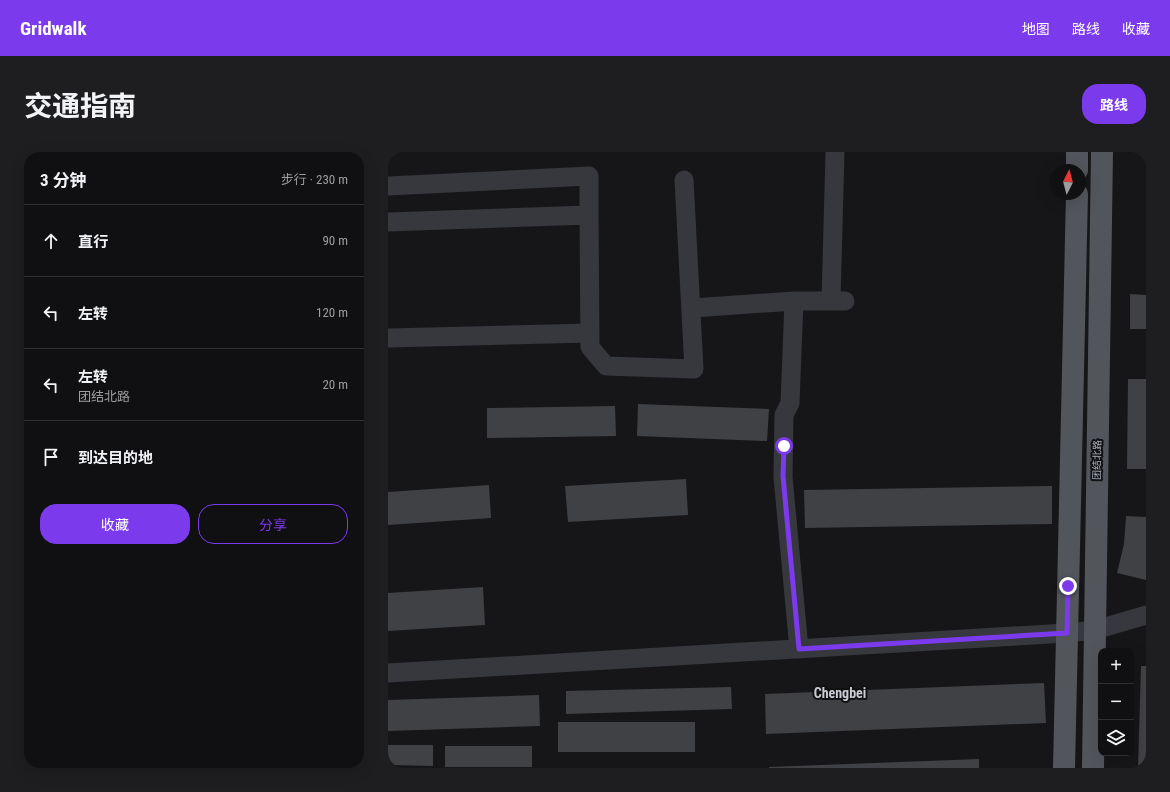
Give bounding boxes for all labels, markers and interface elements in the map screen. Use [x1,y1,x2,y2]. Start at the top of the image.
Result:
text: Gridwalk [20,17,86,40]
text: 地图 [1022,21,1050,37]
text: 路线 [1072,21,1100,37]
text: 收藏 [1122,21,1150,37]
button: 路线 [1082,84,1146,124]
text: 交通指南 [24,90,136,123]
north arrow [1050,164,1086,200]
text: 3 分钟 [40,170,87,190]
text: 步行 · 230 m [281,172,348,187]
icon: ahead [40,230,62,252]
text: 直行 [78,233,108,251]
text: 90 m [322,233,348,248]
icon: left [40,302,62,324]
text: 左转 [78,305,108,323]
text: 120 m [316,305,348,320]
text: 左转 [78,368,108,386]
icon: left [40,374,62,396]
text: 20 m [322,377,348,392]
text: 团结北路 [78,389,130,404]
route start [775,437,793,455]
street label: 团结北路 [1091,440,1103,480]
icon: arrive [40,446,62,468]
text: 到达目的地 [78,449,153,467]
button: 收藏 [40,504,190,544]
button: 分享 [198,504,348,544]
route end [1059,577,1077,595]
map controls [1098,648,1134,756]
button: + [1098,648,1134,684]
button: − [1098,684,1134,720]
district label: Chengbei [814,685,866,701]
button: layers [1098,720,1134,756]

